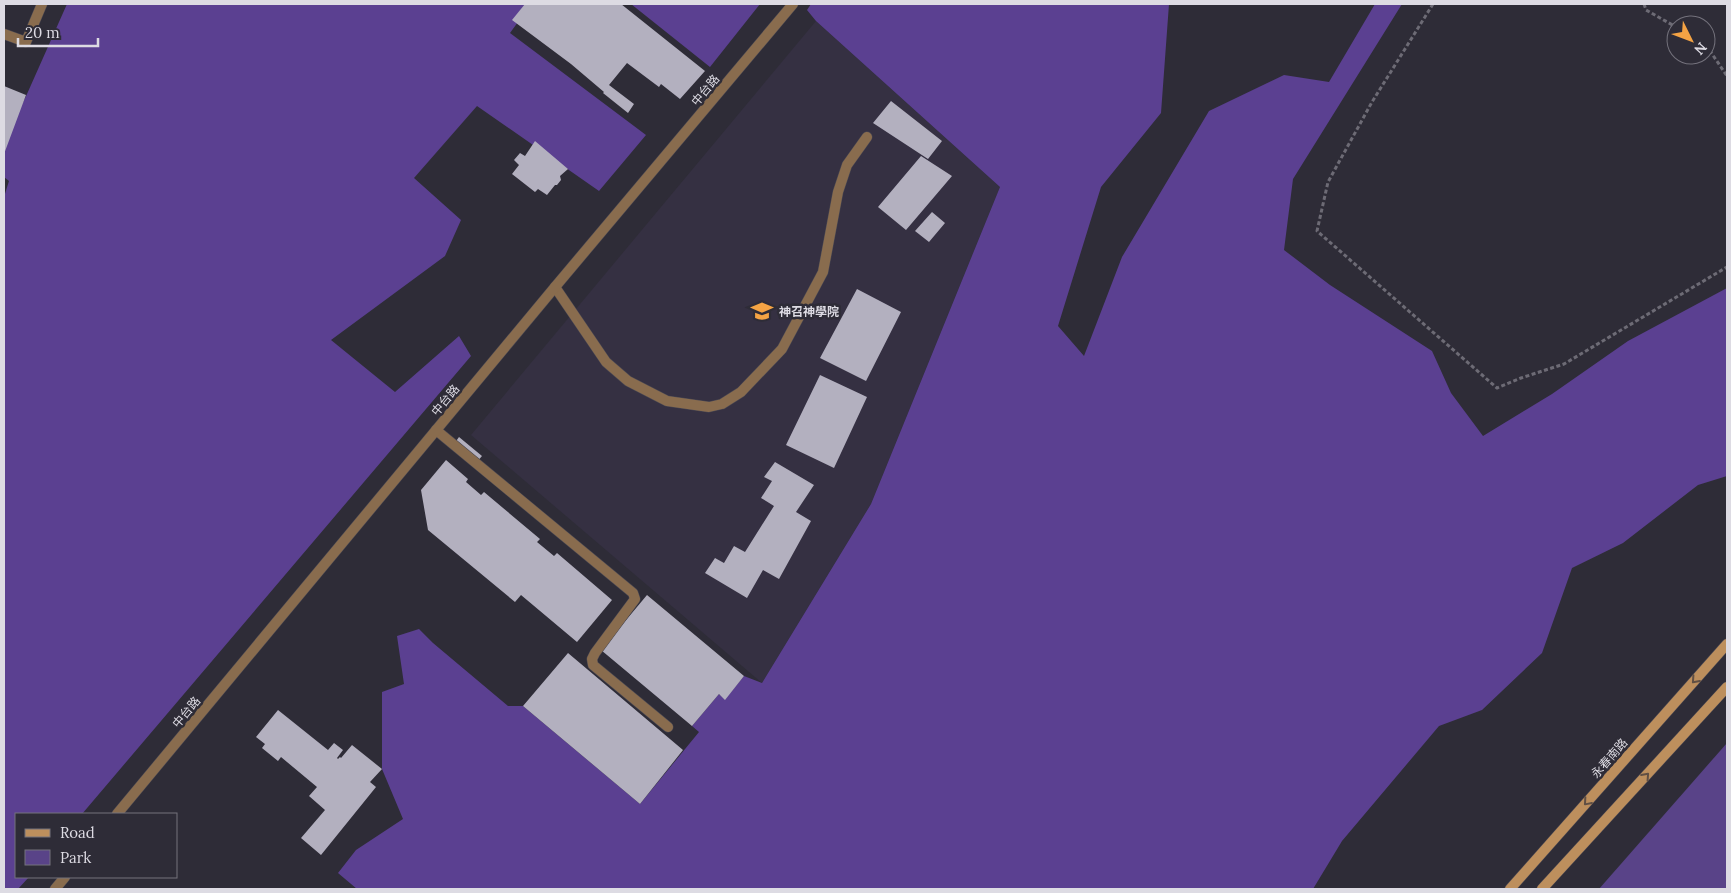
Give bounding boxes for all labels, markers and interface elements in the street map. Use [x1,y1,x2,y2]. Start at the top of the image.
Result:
scale bar [18,15,98,47]
north arrow [1666,15,1716,65]
text: 20 m [25,23,60,42]
text: N [1690,39,1711,59]
street label: 中台路 [688,71,722,109]
school or university icon: 神召神學院 [749,298,775,324]
place label: 神召神學院 [779,304,839,319]
street label: 中台路 [428,381,462,419]
one-way arrow [1692,675,1701,684]
street label: 中台路 [169,693,203,731]
street label: 永春南路 [1588,735,1630,781]
one-way arrow [1640,772,1649,781]
one-way arrow [1584,796,1593,805]
legend [15,813,178,878]
text: Road [60,823,95,842]
text: Park [60,848,91,867]

